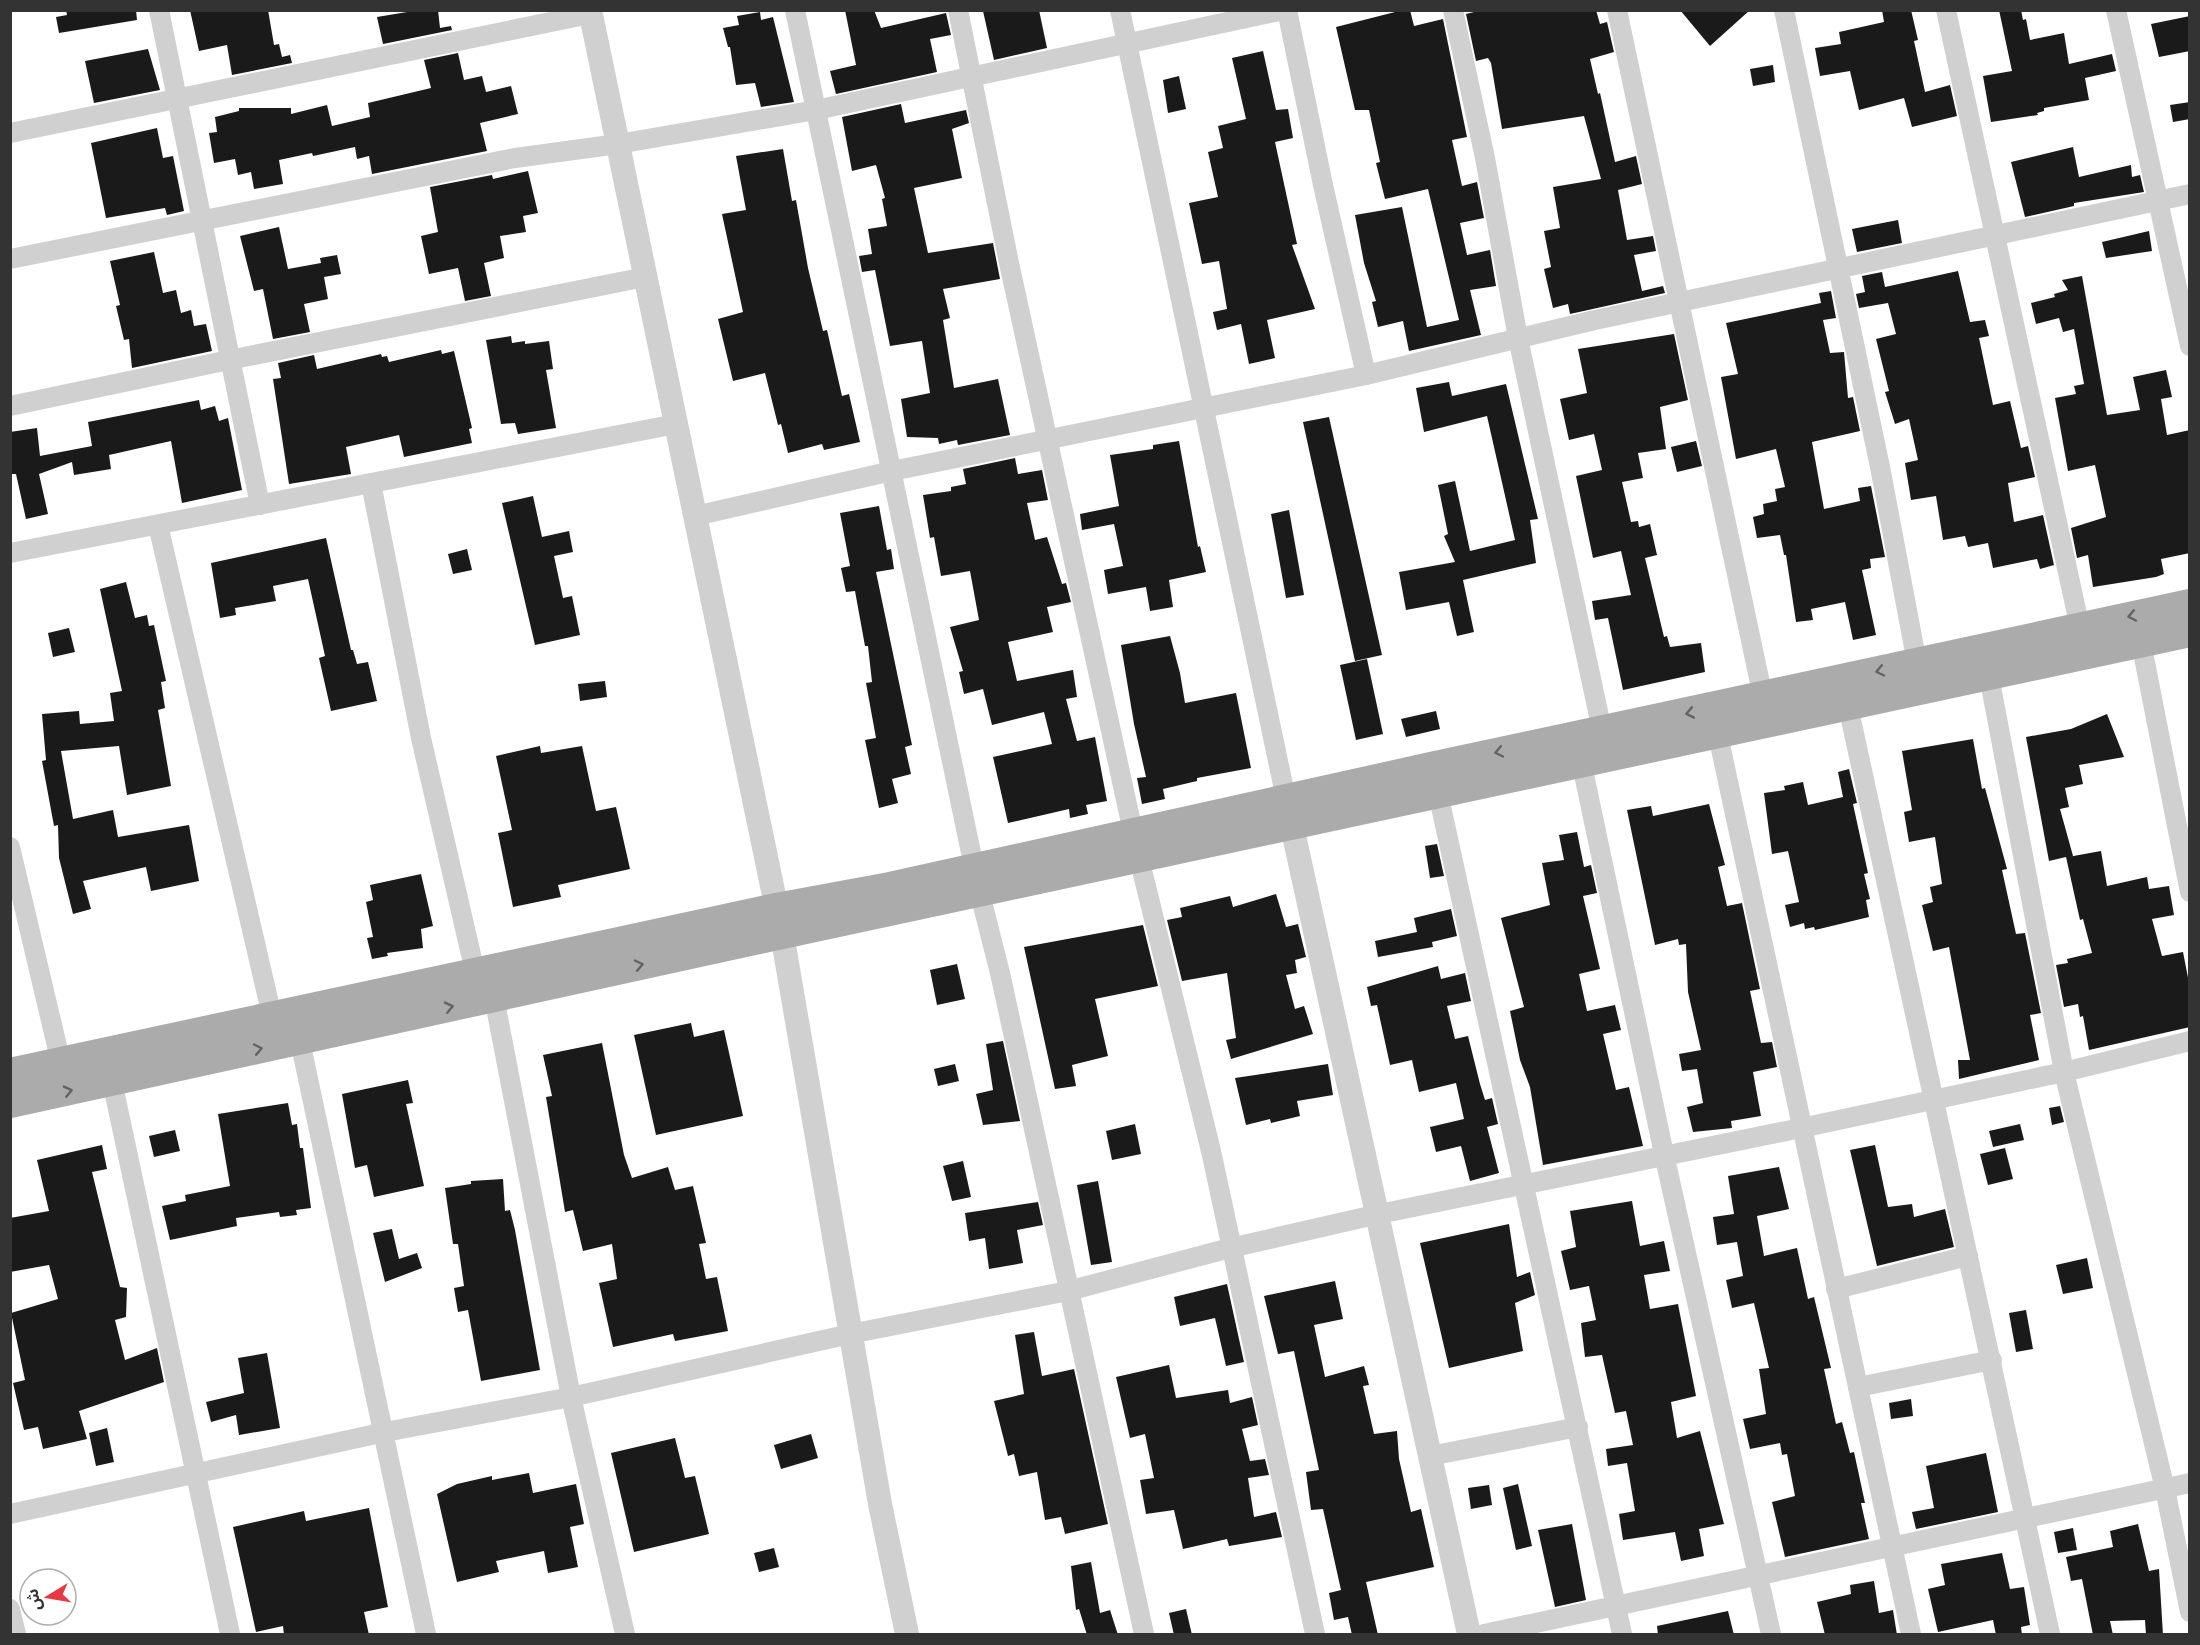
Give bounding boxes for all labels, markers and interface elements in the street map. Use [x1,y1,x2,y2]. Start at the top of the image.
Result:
one-way arrow [2128,609,2138,622]
one-way arrow [1875,663,1885,676]
one-way arrow [1685,705,1695,718]
one-way arrow [1494,745,1504,758]
one-way arrow [634,959,644,972]
one-way arrow [443,1001,453,1014]
one-way arrow [253,1044,263,1057]
one-way arrow [62,1085,72,1098]
north arrow [18,1567,78,1627]
text: ش [20,1587,47,1613]

